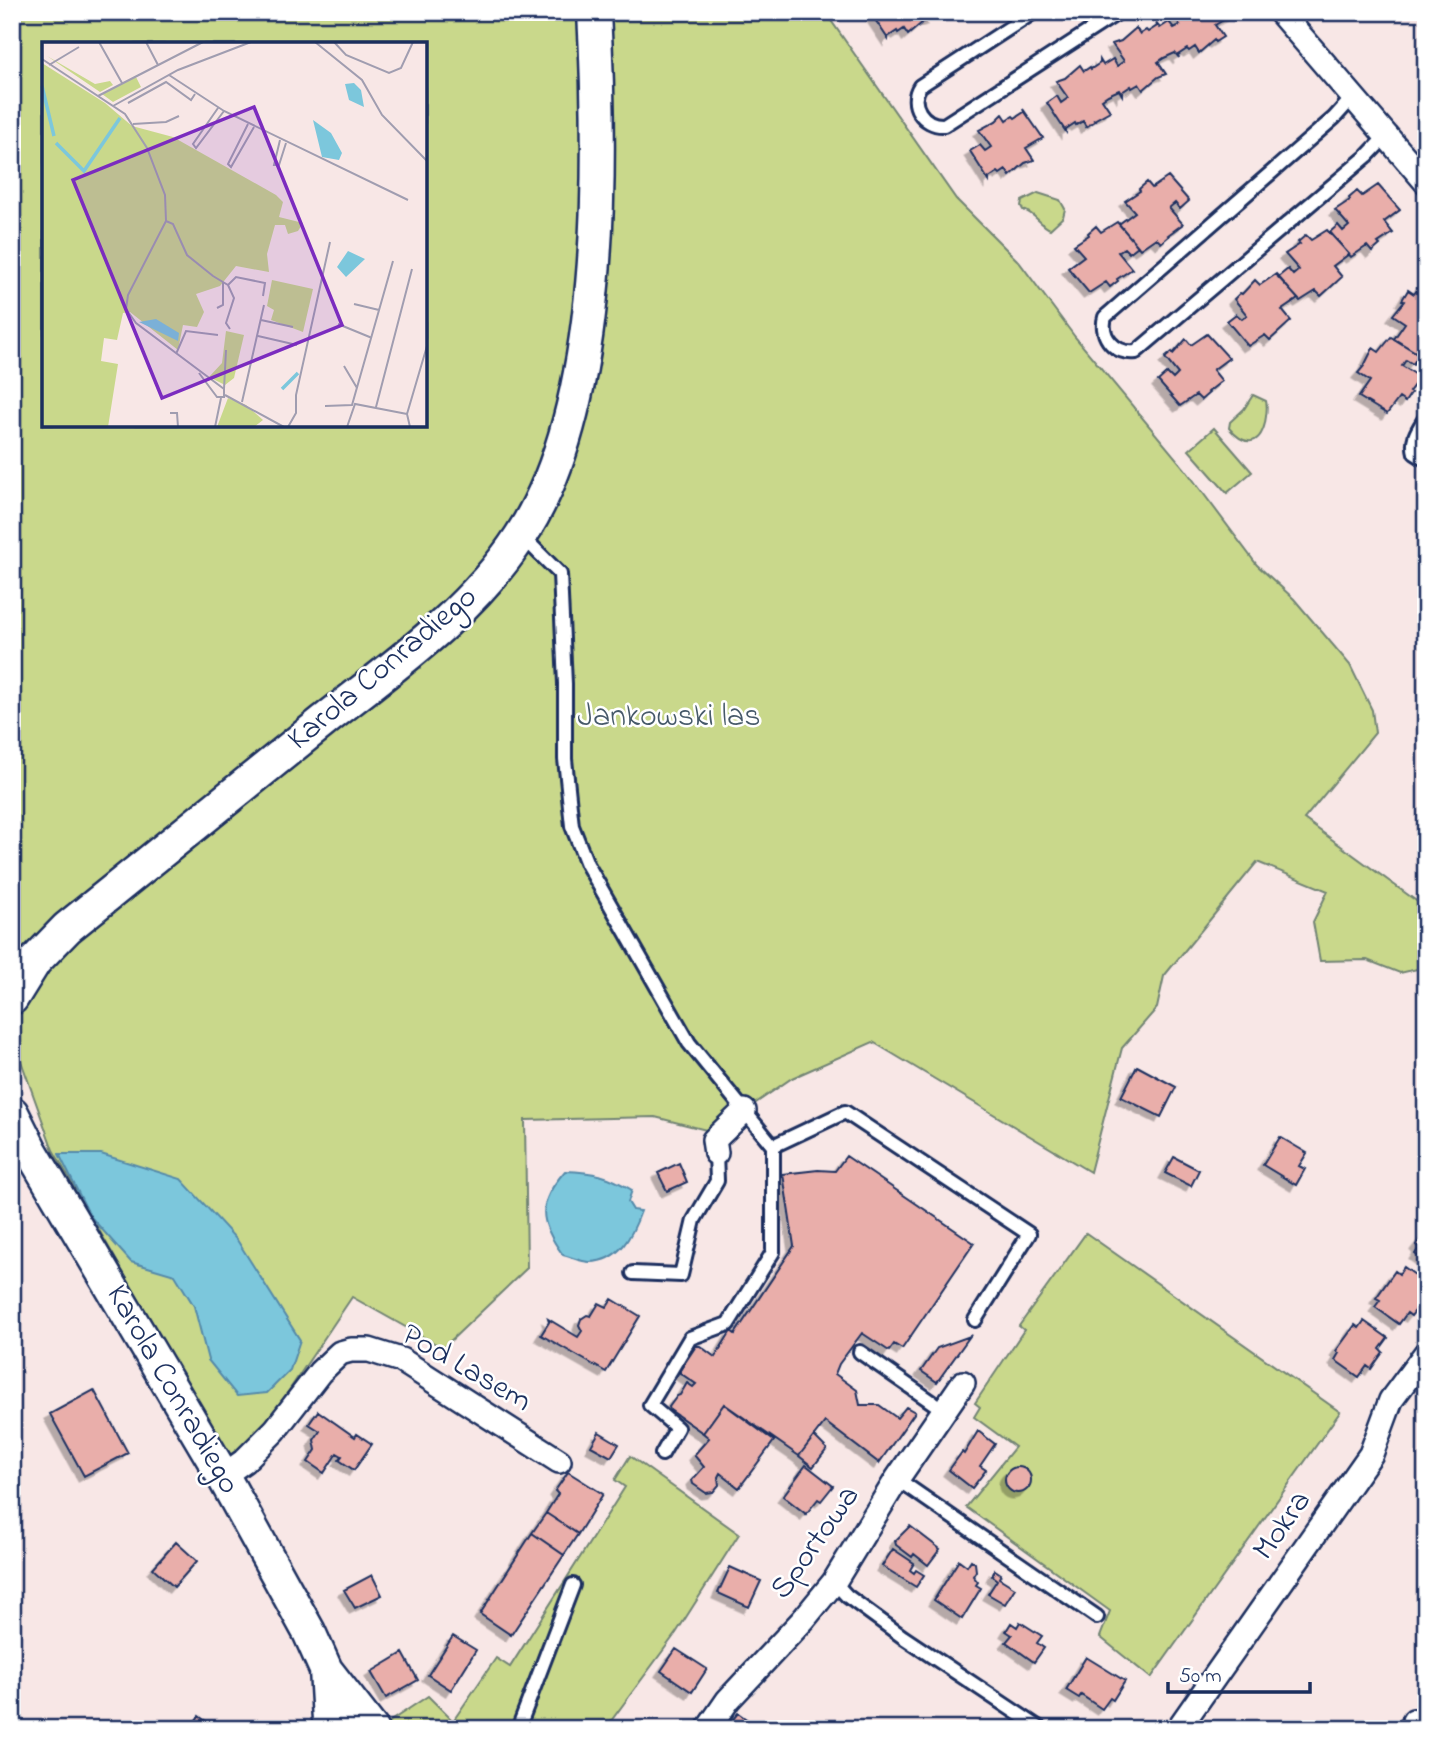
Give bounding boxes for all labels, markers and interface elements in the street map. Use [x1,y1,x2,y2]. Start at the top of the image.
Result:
inset map [42,42,427,427]
street label: Karola Conradiego [278,575,488,763]
park label: Jankowski las [577,694,761,741]
street label: Karola Conradiego [93,1276,251,1504]
street label: Pod Lasem [392,1313,540,1425]
street label: Sportowa [759,1476,873,1610]
street label: Mokra [1242,1481,1324,1571]
scale bar [1168,1650,1310,1694]
text: 50 m [1179,1662,1222,1692]

